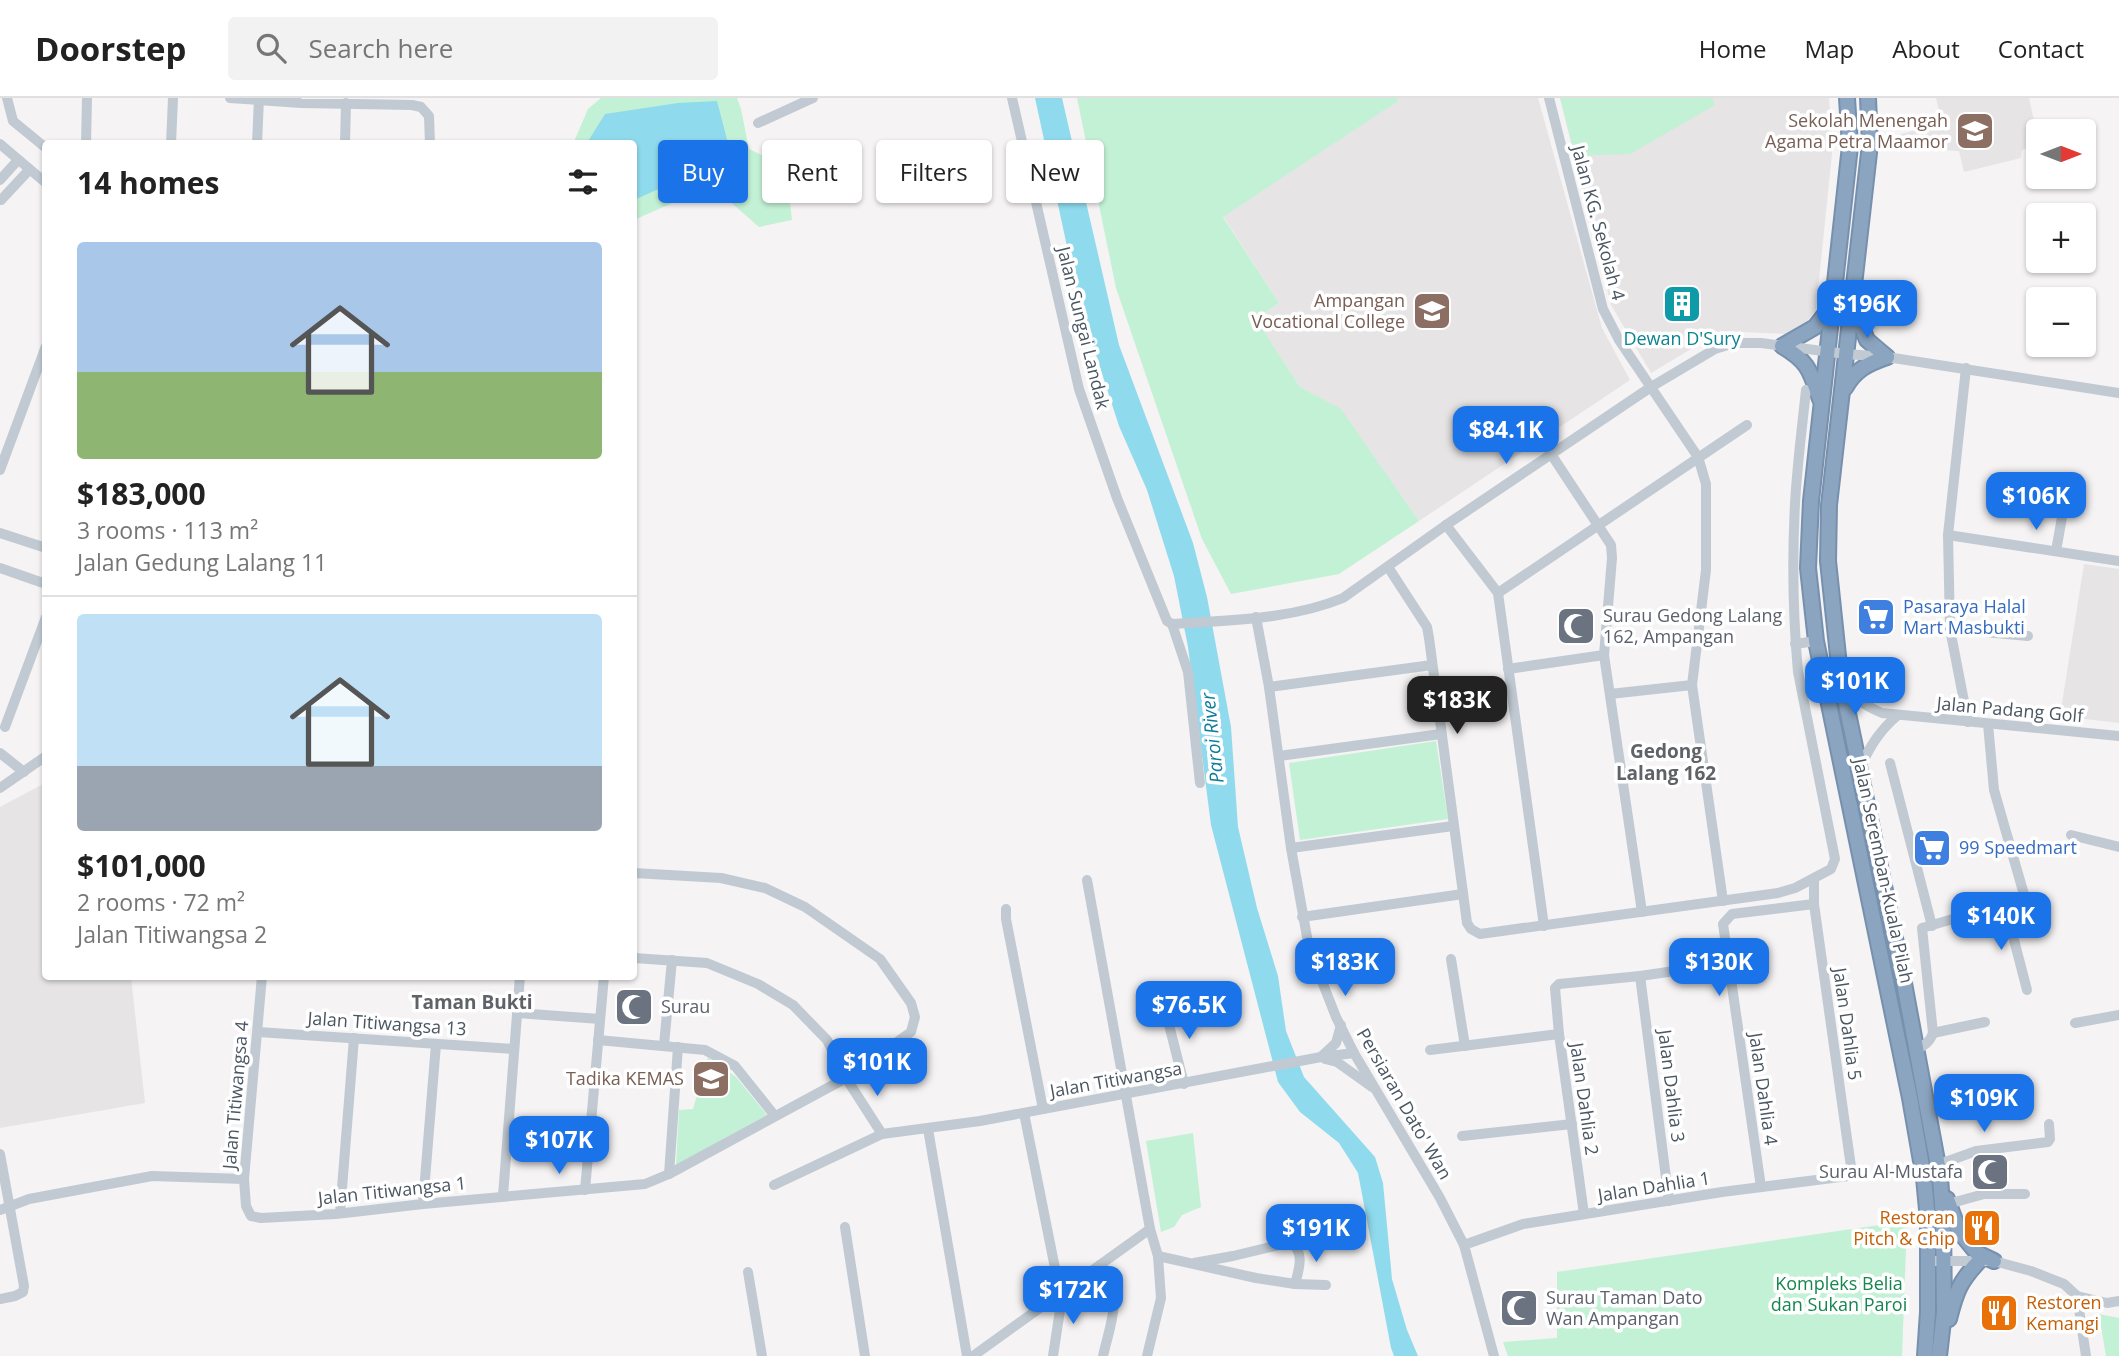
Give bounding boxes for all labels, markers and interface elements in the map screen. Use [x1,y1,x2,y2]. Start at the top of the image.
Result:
search box [228,17,718,80]
text: Doorstep [35,26,186,71]
icon: search [252,29,290,67]
text: Search here [308,30,453,66]
text: Home [1699,32,1767,65]
text: Map [1805,32,1854,65]
text: About [1892,32,1960,65]
text: Contact [1998,32,2084,65]
place label: Sekolah Menengah Agama Petra Maamor [1765,108,1949,153]
school or university icon: Sekolah Menengah Agama Petra Maamor [1954,110,1996,152]
north arrow [2026,119,2096,189]
map controls [2026,119,2096,357]
chip: Buy [658,140,748,203]
chip: Rent [762,140,862,203]
chip: Filters [876,140,992,203]
chip: New [1006,140,1104,203]
street label: Jalan KG. Sekolah 4 [1566,141,1631,303]
text: 14 homes [77,162,220,203]
icon: filters [564,163,602,201]
button: + [2026,203,2096,273]
street label: Jalan Sungai Landak [1052,242,1116,412]
pin: $196K [1818,280,1916,340]
building icon: Dewan D'Sury [1661,283,1703,325]
icon: home [277,287,403,413]
text: $196K [1833,287,1901,319]
button: − [2026,287,2096,357]
place label: Ampangan Vocational College [1252,288,1405,333]
school or university icon: Ampangan Vocational College [1411,290,1453,332]
place label: Dewan D'Sury [1623,326,1742,350]
pin: $84.1K [1449,406,1563,466]
text: $84.1K [1469,413,1543,445]
pin: $106K [1987,472,2085,532]
text: $183,000 [77,473,206,514]
text: $106K [2002,479,2070,511]
text: 3 rooms · 113 m² [77,514,258,546]
text: Jalan Gedung Lalang 11 [77,546,327,578]
place label: Pasaraya Halal Mart Masbukti [1903,594,2026,639]
supermarket icon: Pasaraya Halal Mart Masbukti [1855,596,1897,638]
place label: Surau Gedong Lalang 162, Ampangan [1603,603,1782,648]
mosque icon: Surau Gedong Lalang 162, Ampangan [1555,605,1597,647]
pin: $101K [1806,658,1904,717]
icon: home [277,659,403,785]
text: $101K [1821,664,1889,696]
pin: $183K [1408,676,1506,736]
text: $183K [1423,683,1491,715]
water label: Paroi River [1194,690,1230,785]
street label: Jalan Padang Golf [1934,690,2085,727]
district label: Gedong Lalang 162 [1616,738,1716,786]
street label: Jalan Seremban-Kuala Pilah [1848,754,1920,985]
supermarket icon: 99 Speedmart [1911,827,1953,869]
place label: 99 Speedmart [1959,835,2077,859]
text: $101,000 [77,845,206,886]
text: 2 rooms · 72 m² [77,886,245,918]
pin: $140K [1952,892,2050,952]
text: $140K [1967,899,2035,931]
text: Jalan Titiwangsa 2 [77,918,267,950]
pin: $183K [1296,939,1394,998]
pin: $130K [1670,939,1768,998]
text: $183K [1311,945,1379,977]
text: $130K [1685,945,1753,977]
street label: Jalan Dahlia 5 [1828,964,1868,1082]
pin: $76.5K [1132,982,1246,1041]
mosque icon: Surau [613,986,655,1028]
text: $76.5K [1152,988,1226,1020]
district label: Taman Bukti [411,989,533,1015]
place label: Surau [661,994,710,1018]
street label: Jalan Titiwangsa 13 [305,1005,467,1041]
street label: Jalan Titiwangsa 4 [216,1020,253,1172]
street label: Persiaran Dato' Wan [1352,1023,1458,1184]
street label: Jalan Dahlia 3 [1653,1026,1691,1144]
street label: Jalan Dahlia 4 [1744,1029,1784,1147]
pin: $101K [828,1038,926,1098]
street label: Jalan Dahlia 2 [1565,1039,1605,1157]
text: $101K [843,1045,911,1077]
street label: Jalan Titiwangsa [1046,1056,1184,1103]
school or university icon: Tadika KEMAS [690,1058,732,1100]
place label: Tadika KEMAS [566,1066,684,1090]
pin: $109K [1935,1074,2033,1134]
text: $109K [1950,1081,2018,1113]
pin: $107K [510,1116,608,1176]
text: $107K [525,1123,593,1155]
mosque icon: Surau Al-Mustafa [1969,1151,2011,1193]
place label: Surau Al-Mustafa [1819,1159,1963,1183]
street label: Jalan Dahlia 1 [1594,1165,1712,1207]
street label: Jalan Titiwangsa 1 [315,1170,467,1210]
pin: $191K [1267,1204,1365,1264]
place label: Restoran Pitch & Chip [1853,1205,1955,1250]
restaurant icon: Restoran Pitch & Chip [1961,1207,2003,1249]
text: $191K [1282,1211,1350,1243]
pin: $172K [1024,1266,1122,1326]
park label: Kompleks Belia dan Sukan Paroi [1771,1271,1907,1316]
text: $172K [1039,1273,1107,1305]
place label: Surau Taman Dato Wan Ampangan [1546,1285,1703,1330]
mosque icon: Surau Taman Dato Wan Ampangan [1498,1287,1540,1329]
place label: Restoren Kemangi [2026,1290,2102,1335]
restaurant icon: Restoren Kemangi [1978,1292,2020,1334]

